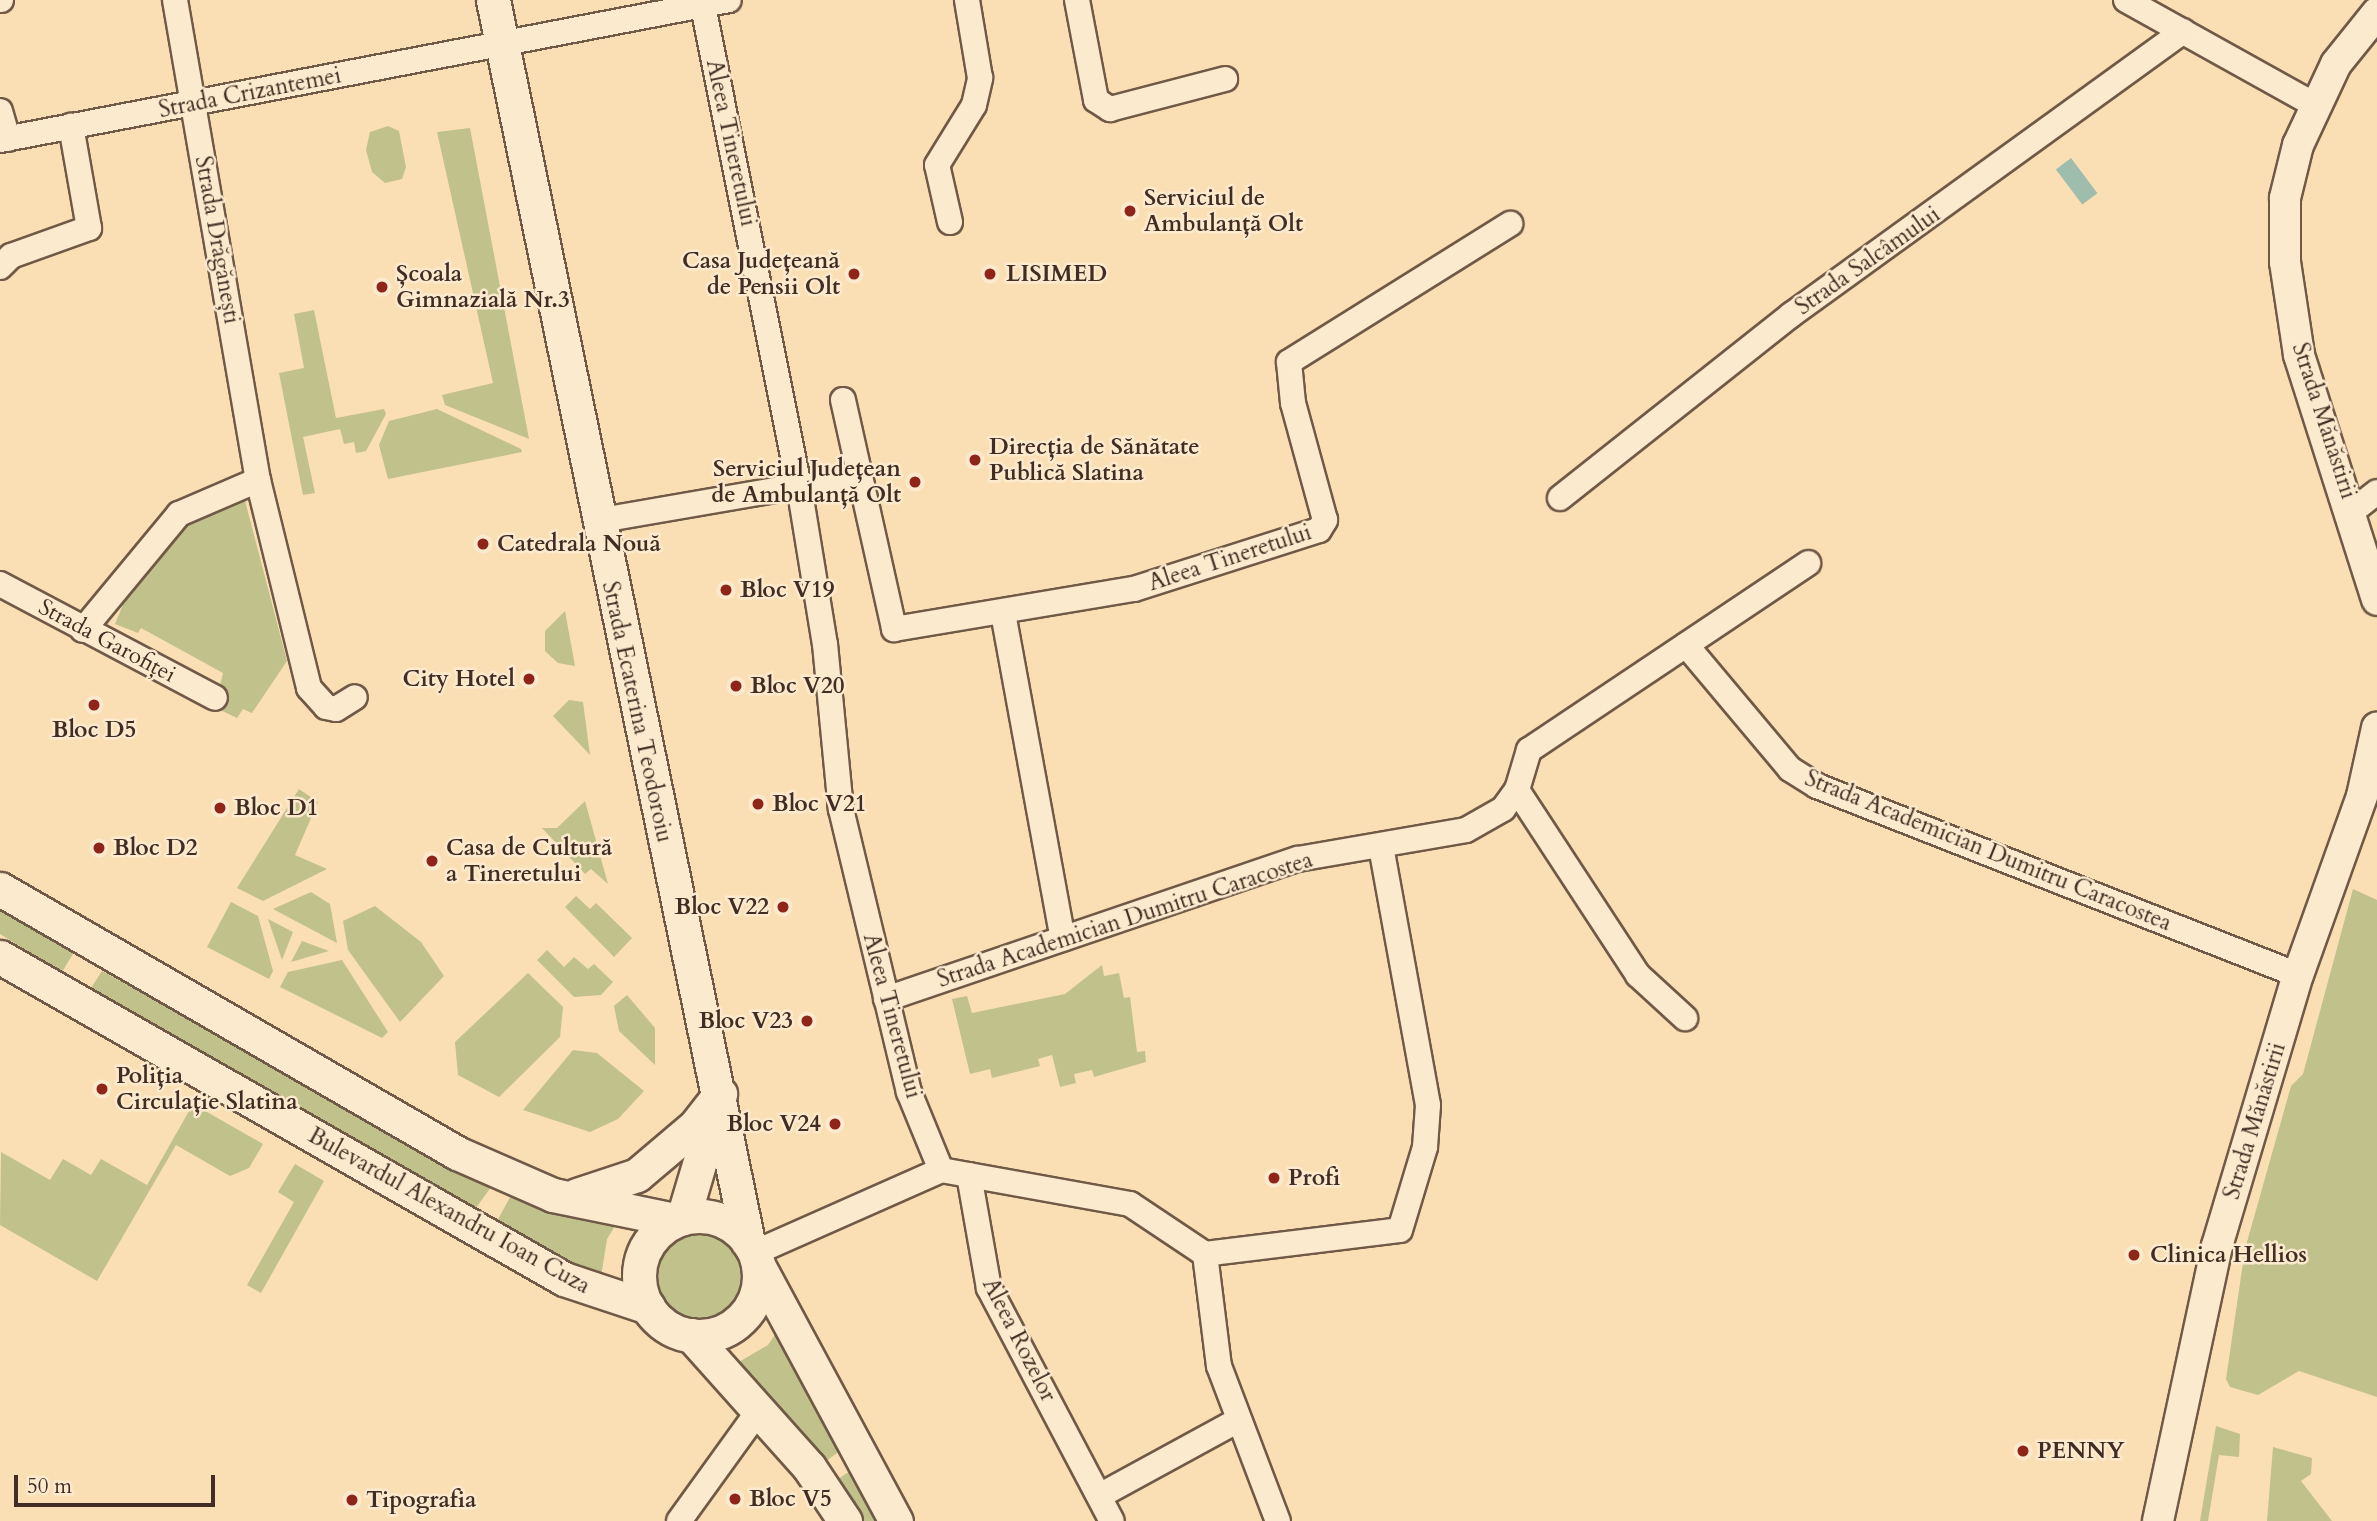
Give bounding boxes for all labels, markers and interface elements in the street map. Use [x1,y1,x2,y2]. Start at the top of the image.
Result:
street label: Aleea Tineretului [700,57,762,229]
street label: Strada Crizantemei [156,62,344,124]
street label: Strada Drăgănești [189,154,245,326]
place label: Serviciul de Ambulanță Olt [1144,184,1303,238]
street label: Strada Salcâmului [1790,201,1946,321]
marker: Serviciul de Ambulanță Olt [1122,203,1138,219]
place label: Casa Județeană de Pensii Olt [682,247,840,301]
place label: Școala Gimnazială Nr.3 [396,260,570,314]
place label: LISIMED [1006,260,1107,288]
marker: LISIMED [980,264,1000,284]
marker: Casa Județeană de Pensii Olt [846,266,862,282]
marker: Școala Gimnazială Nr.3 [374,279,390,295]
street label: Strada Mănăstirii [2286,339,2362,503]
place label: Direcția de Sănătate Publică Slatina [989,433,1200,487]
marker: Direcția de Sănătate Publică Slatina [967,452,983,468]
place label: Serviciul Județean de Ambulanță Olt [711,455,901,509]
marker: Serviciul Județean de Ambulanță Olt [907,474,923,490]
street label: Aleea Tineretului [1145,519,1315,597]
place label: Catedrala Nouă [497,530,661,558]
marker: Catedrala Nouă [475,536,491,552]
place label: Bloc V19 [740,576,834,604]
street label: Strada Ecaterina Teodoroiu [596,579,678,845]
marker: Bloc V19 [718,582,734,598]
street label: Strada Garofiței [34,593,180,689]
place label: City Hotel [403,665,515,693]
marker: City Hotel [521,671,537,687]
place label: Bloc V20 [750,672,844,700]
marker: Bloc V20 [728,678,744,694]
marker: Bloc D5 [86,697,102,713]
place label: Bloc D5 [52,716,136,744]
street label: Strada Academician Dumitru Caracostea [1801,765,2175,937]
place label: Bloc V21 [772,790,866,818]
place label: Bloc D1 [234,794,318,822]
marker: Bloc V21 [750,796,766,812]
marker: Bloc D1 [212,800,228,816]
place label: Bloc D2 [113,834,197,862]
place label: Casa de Cultură a Tineretului [446,834,612,888]
marker: Bloc D2 [91,840,107,856]
street label: Strada Academician Dumitru Caracostea [934,846,1316,994]
marker: Casa de Cultură a Tineretului [424,853,440,869]
place label: Bloc V22 [675,893,769,921]
marker: Bloc V22 [775,899,791,915]
street label: Aleea Tineretului [857,930,927,1102]
place label: Bloc V23 [699,1007,793,1035]
marker: Bloc V23 [799,1013,815,1029]
street label: Strada Mănăstirii [2218,1039,2292,1203]
place label: Poliția Circulație Slatina [116,1062,298,1116]
marker: Poliția Circulație Slatina [94,1081,110,1097]
place label: Bloc V24 [727,1110,821,1138]
marker: Bloc V24 [827,1116,843,1132]
street label: Bulevardul Alexandru Ioan Cuza [303,1122,595,1300]
place label: Profi [1288,1164,1340,1192]
marker: Profi [1266,1170,1282,1186]
place label: Clinica Hellios [2150,1241,2307,1269]
marker: Clinica Hellios [2124,1245,2144,1265]
street label: Aleea Rozelor [976,1274,1062,1406]
place label: PENNY [2037,1437,2125,1465]
marker: PENNY [2015,1443,2031,1459]
scale bar [18,1462,219,1506]
text: 50 m [27,1472,72,1501]
place label: Bloc V5 [749,1485,832,1513]
place label: Tipografia [366,1486,476,1514]
marker: Bloc V5 [727,1491,743,1507]
marker: Tipografia [344,1492,360,1508]

